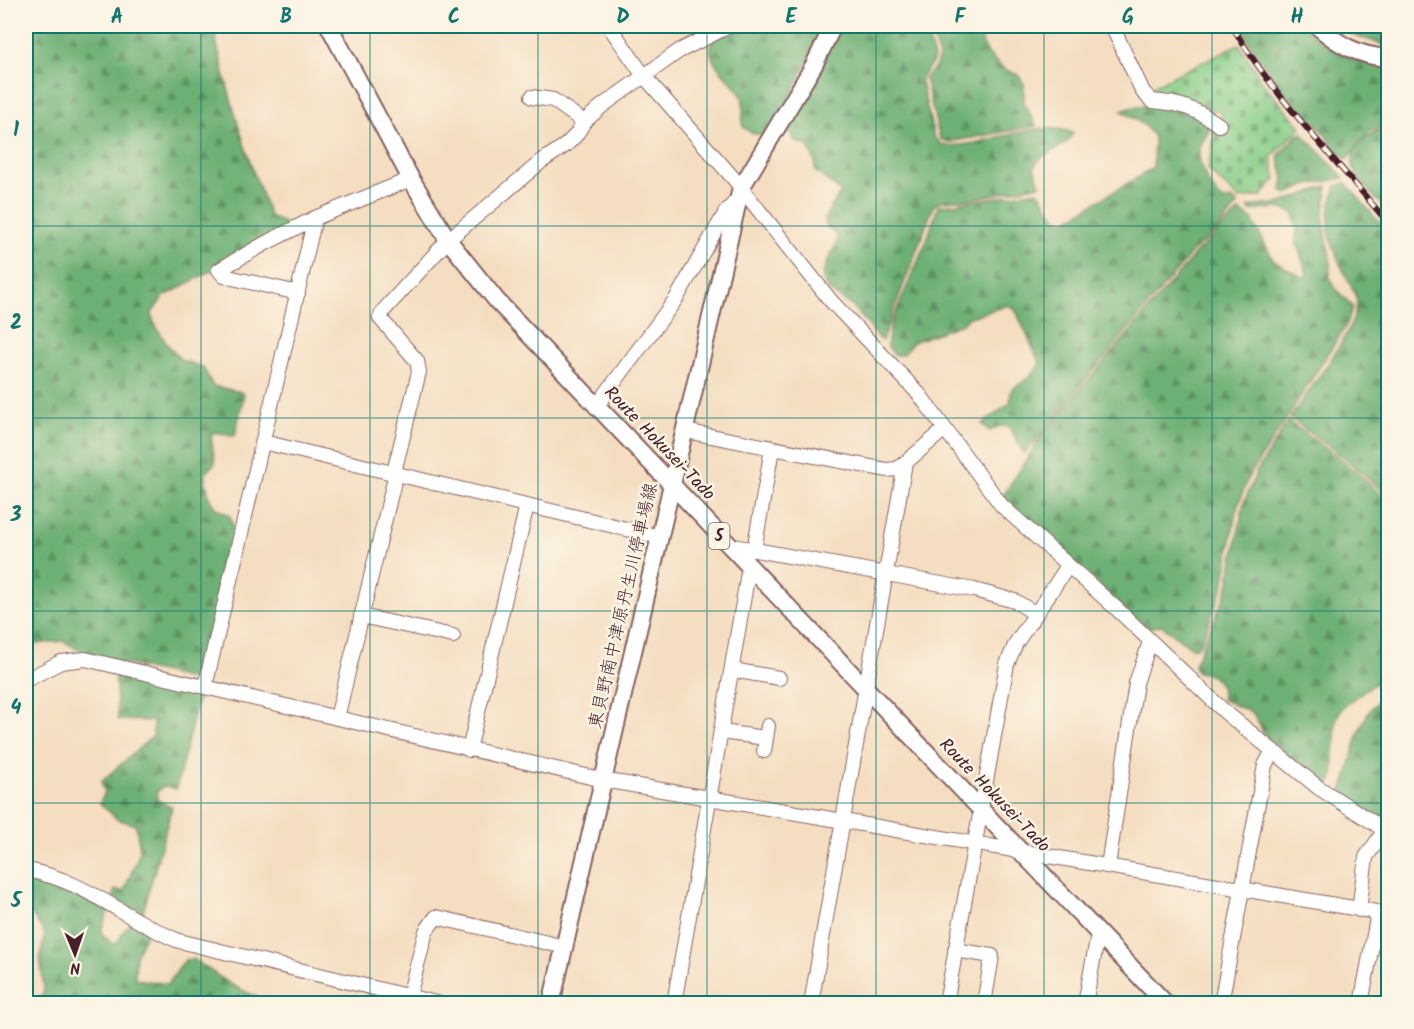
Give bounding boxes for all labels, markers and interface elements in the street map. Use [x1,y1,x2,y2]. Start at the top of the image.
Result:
text: A [111,2,123,34]
text: B [280,2,292,34]
text: C [448,2,460,34]
text: D [616,2,630,34]
text: E [785,2,797,34]
text: F [955,2,967,34]
text: G [1122,2,1134,34]
text: H [1290,2,1304,34]
text: 1 [13,115,19,147]
text: 2 [10,308,22,340]
street label: Route Hokusei-Tado [596,380,722,508]
street label: 東貝野南中津原丹生川停車場線 [582,480,666,732]
text: 3 [10,500,22,532]
road number: 5 [708,523,730,549]
text: 4 [11,693,22,725]
street label: Route Hokusei-Tado [931,732,1057,860]
text: 5 [10,886,23,918]
north arrow [45,924,105,984]
text: N [70,955,81,980]

